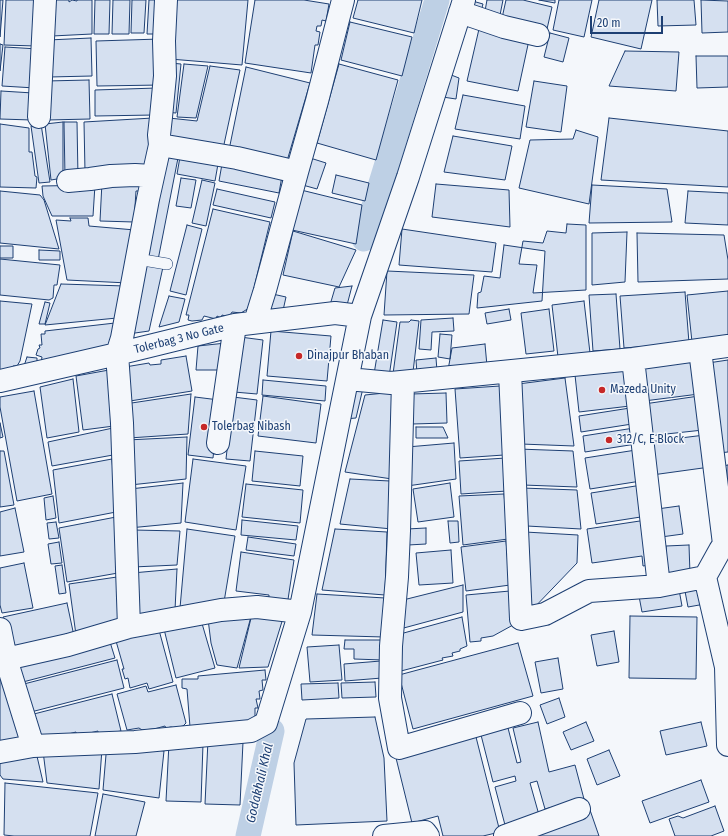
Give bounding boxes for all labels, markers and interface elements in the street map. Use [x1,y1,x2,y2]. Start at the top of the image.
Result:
scale bar [592,8,665,34]
text: 20 m [597,16,621,30]
street label: Tolerbag 3 No Gate [133,321,225,357]
place label: Dinajpur Bhaban [307,349,389,363]
marker: Dinajpur Bhaban [294,351,304,361]
place label: Mazeda Unity [610,383,676,397]
marker: Mazeda Unity [597,385,607,395]
place label: Tolerbag Nibash [212,420,291,434]
marker: Tolerbag Nibash [199,422,209,432]
place label: 312/C, E Block [617,433,684,447]
marker: 312/C, E Block [604,435,614,445]
water label: Godakhali Khal [243,742,277,824]

